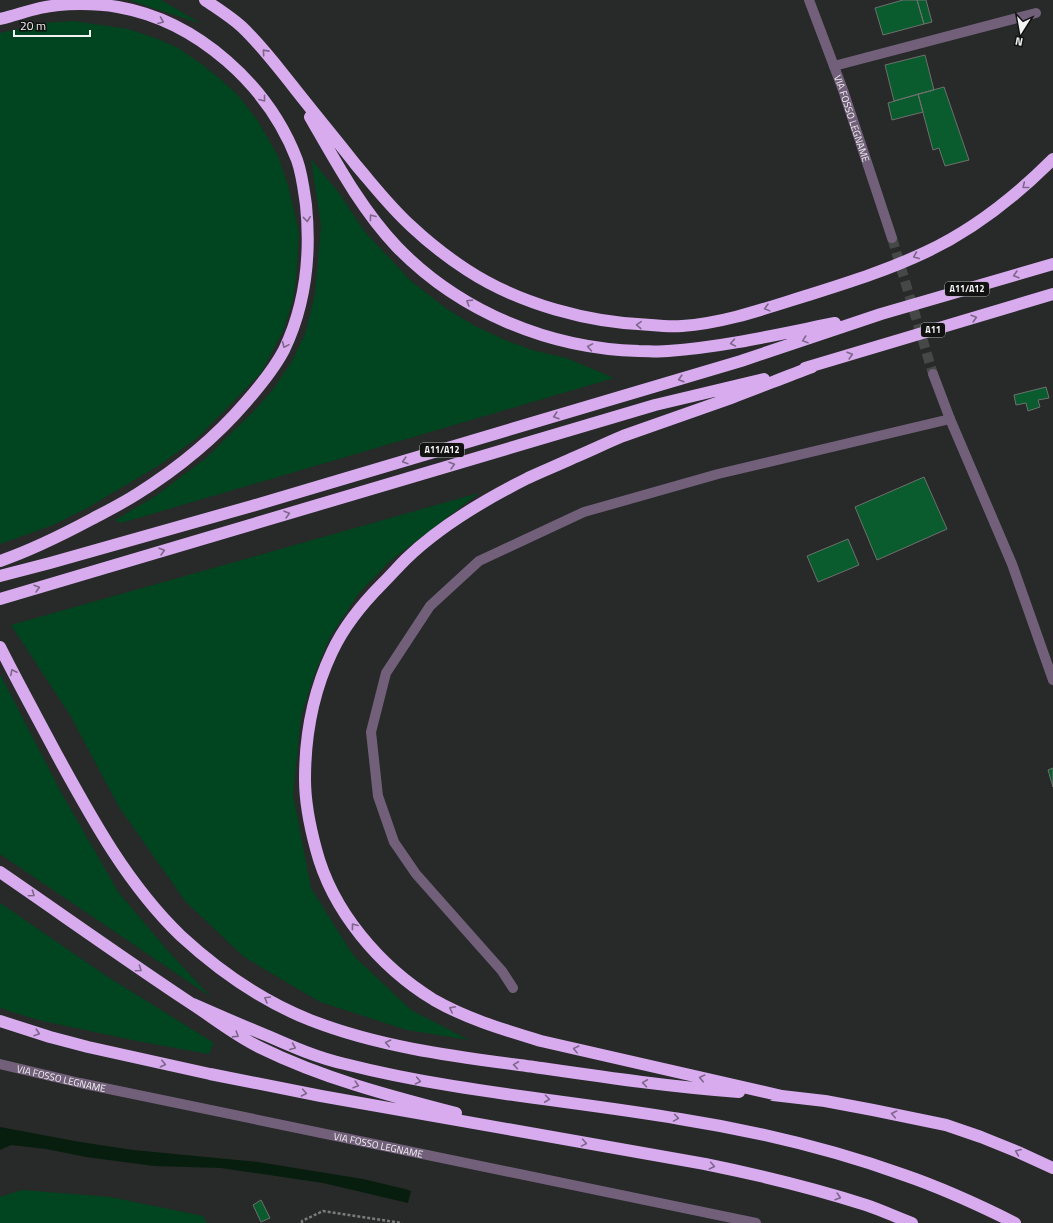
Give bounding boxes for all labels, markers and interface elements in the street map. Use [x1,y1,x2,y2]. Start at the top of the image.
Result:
scale bar [14,12,90,38]
north arrow [1001,12,1041,52]
text: 20 m [20,16,46,35]
one-way arrow [158,16,165,24]
text: N [1014,33,1024,50]
one-way arrow [263,49,270,56]
street label: VIA FOSSO LEGNAME [830,73,873,164]
one-way arrow [258,95,265,102]
one-way arrow [1022,181,1029,188]
one-way arrow [370,214,377,221]
one-way arrow [302,216,311,222]
one-way arrow [913,252,920,260]
one-way arrow [1012,270,1019,279]
road number: A11/A12 [945,282,989,296]
one-way arrow [466,300,473,307]
one-way arrow [764,303,771,312]
one-way arrow [971,314,978,323]
one-way arrow [636,320,642,329]
road number: A11 [921,323,945,337]
one-way arrow [801,335,808,344]
one-way arrow [730,338,736,347]
one-way arrow [282,341,290,349]
one-way arrow [587,343,593,351]
one-way arrow [846,351,853,360]
one-way arrow [677,374,684,383]
one-way arrow [553,411,560,420]
road number: A11/A12 [420,443,464,457]
one-way arrow [401,456,408,465]
one-way arrow [448,462,455,470]
one-way arrow [283,510,290,519]
one-way arrow [158,547,165,556]
one-way arrow [34,584,41,593]
one-way arrow [10,669,18,676]
one-way arrow [28,889,35,897]
one-way arrow [351,923,359,930]
one-way arrow [135,964,142,972]
one-way arrow [264,996,271,1003]
one-way arrow [449,1006,457,1014]
one-way arrow [34,1028,41,1037]
one-way arrow [232,1030,239,1037]
one-way arrow [385,1040,391,1048]
one-way arrow [289,1042,297,1050]
one-way arrow [573,1045,580,1054]
one-way arrow [160,1059,167,1067]
street label: VIA FOSSO LEGNAME [15,1061,108,1096]
one-way arrow [513,1061,520,1070]
one-way arrow [699,1075,706,1083]
one-way arrow [415,1076,422,1084]
one-way arrow [642,1079,648,1088]
one-way arrow [352,1080,359,1089]
one-way arrow [301,1088,308,1097]
one-way arrow [544,1094,550,1103]
one-way arrow [891,1110,897,1118]
one-way arrow [673,1113,679,1122]
street label: VIA FOSSO LEGNAME [332,1129,425,1162]
one-way arrow [581,1138,587,1147]
one-way arrow [1014,1149,1022,1157]
one-way arrow [709,1161,715,1169]
one-way arrow [835,1192,842,1201]

